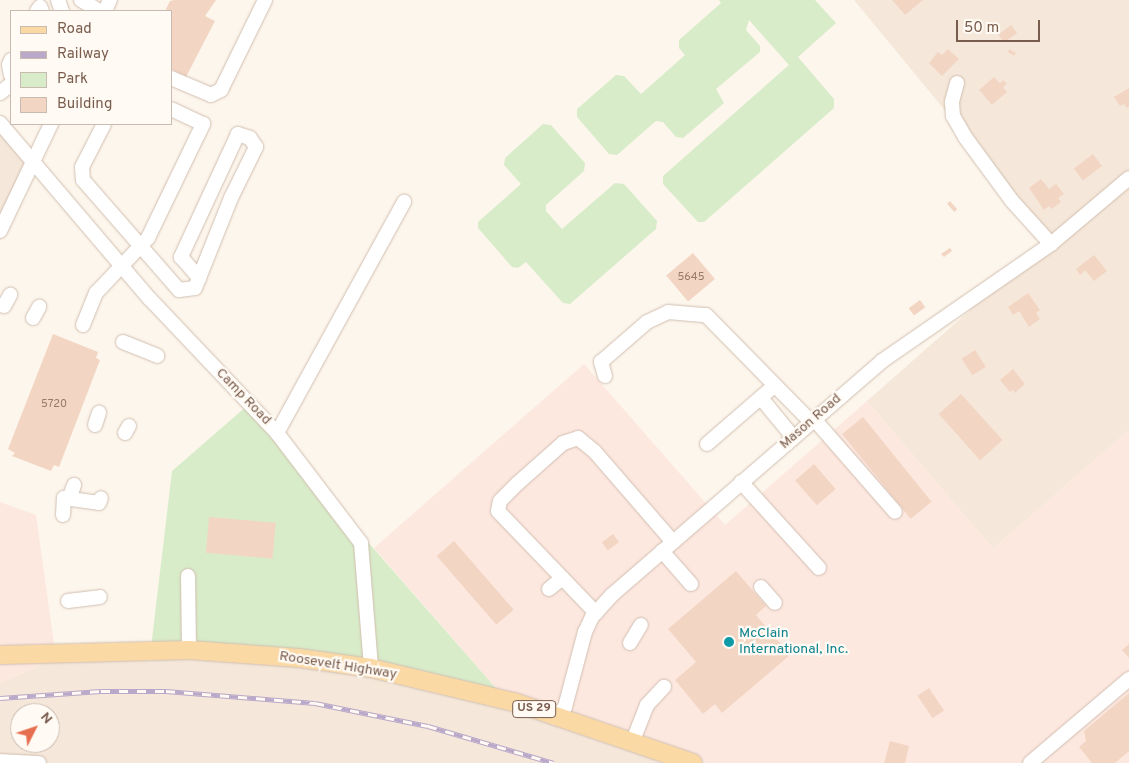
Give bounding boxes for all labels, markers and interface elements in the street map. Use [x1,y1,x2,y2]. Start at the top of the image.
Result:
legend [10,10,172,125]
scale bar [959,10,1043,42]
text: 50 m [964,19,999,38]
text: Road [57,20,92,39]
text: Railway [57,45,109,64]
text: Park [57,70,88,89]
text: Building [57,95,112,114]
house number: 5645 [677,270,705,284]
street label: Camp Road [212,365,274,429]
street label: Mason Road [777,391,845,453]
house number: 5720 [41,397,67,411]
place label: McClain International, Inc. [739,626,848,658]
marker: McClain International, Inc. [723,636,735,648]
street label: Roosevelt Highway [278,648,398,684]
road number: US 29 [512,700,556,719]
north arrow [10,703,60,753]
text: N [36,709,56,728]

